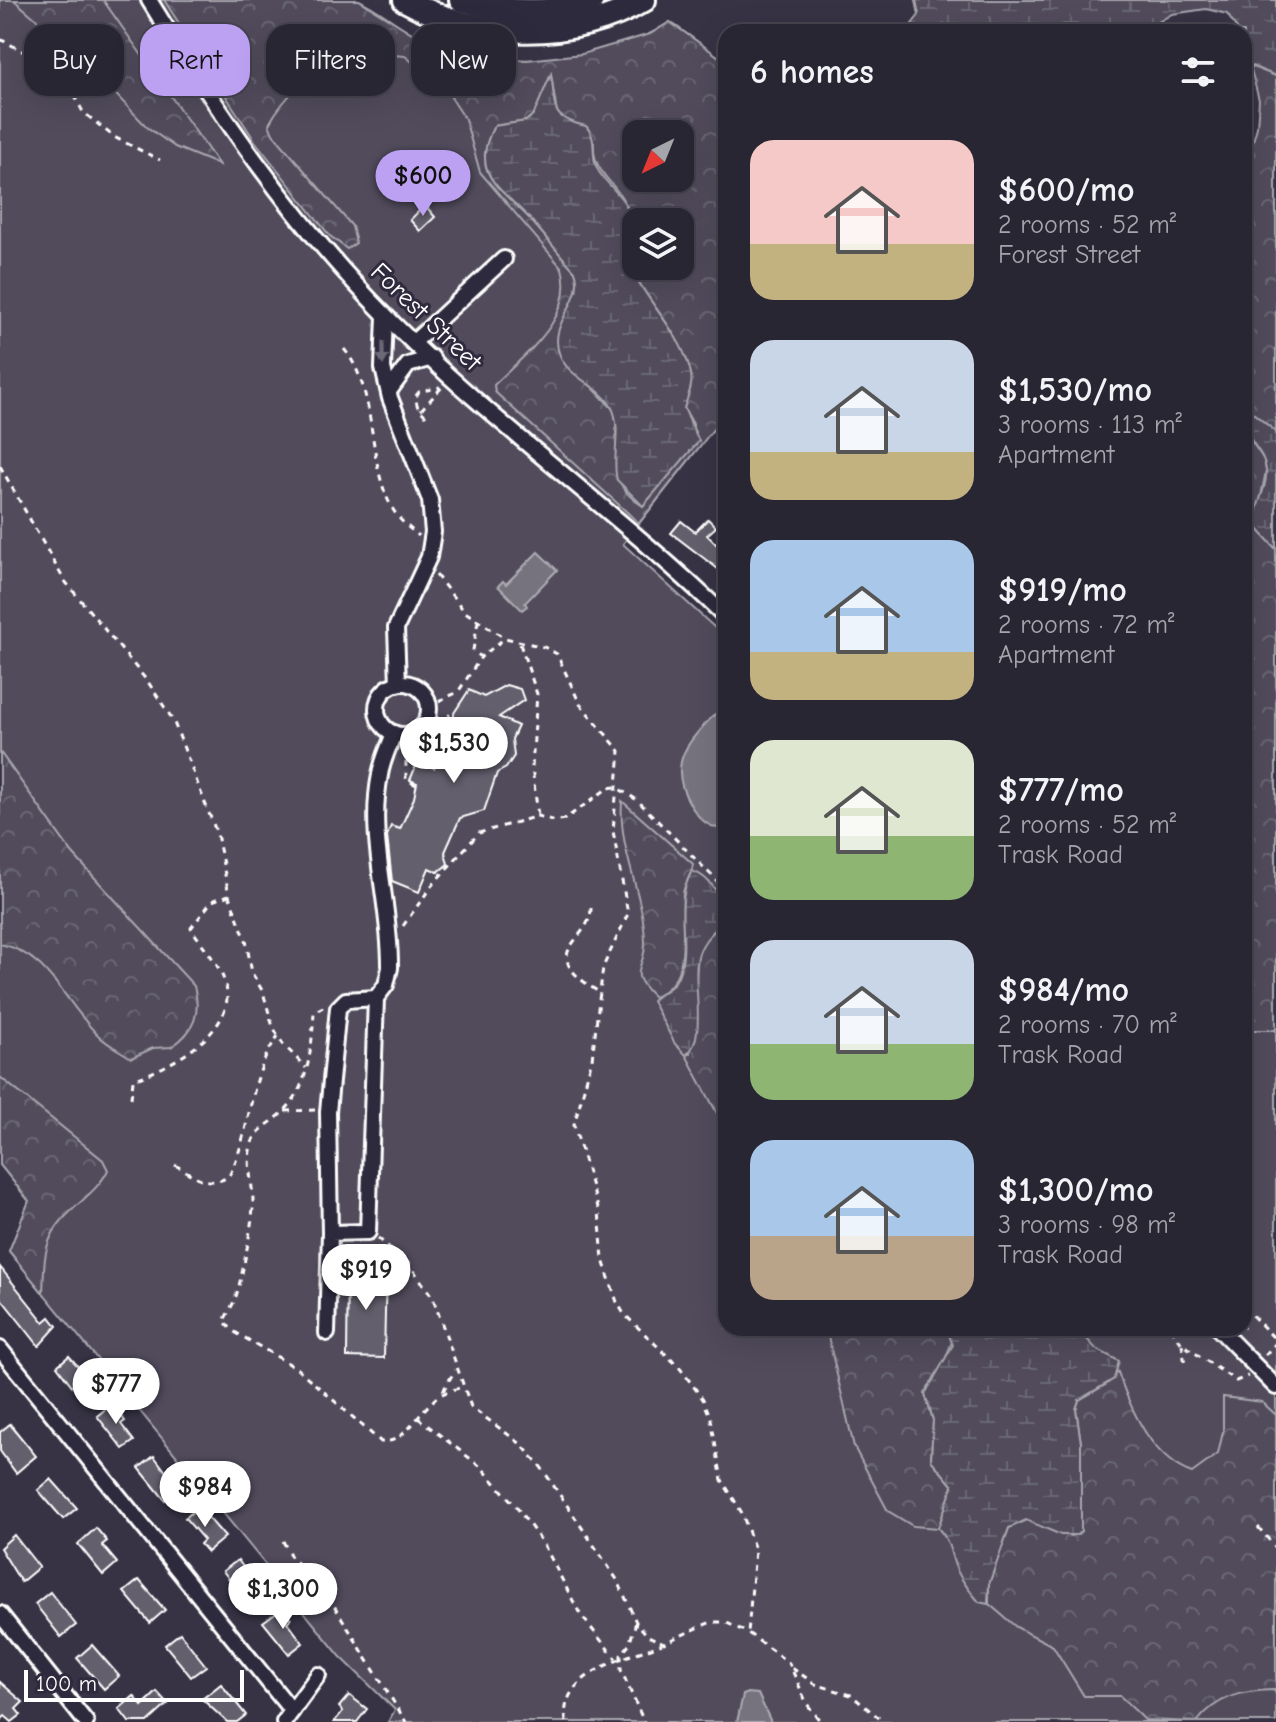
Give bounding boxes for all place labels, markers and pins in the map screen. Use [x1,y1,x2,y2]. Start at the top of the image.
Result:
pin: $600 [376,150,470,218]
pin: $1,530 [389,717,519,785]
pin: $919 [319,1244,413,1312]
pin: $777 [69,1358,163,1426]
pin: $984 [158,1461,252,1529]
pin: $1,300 [218,1563,348,1631]

